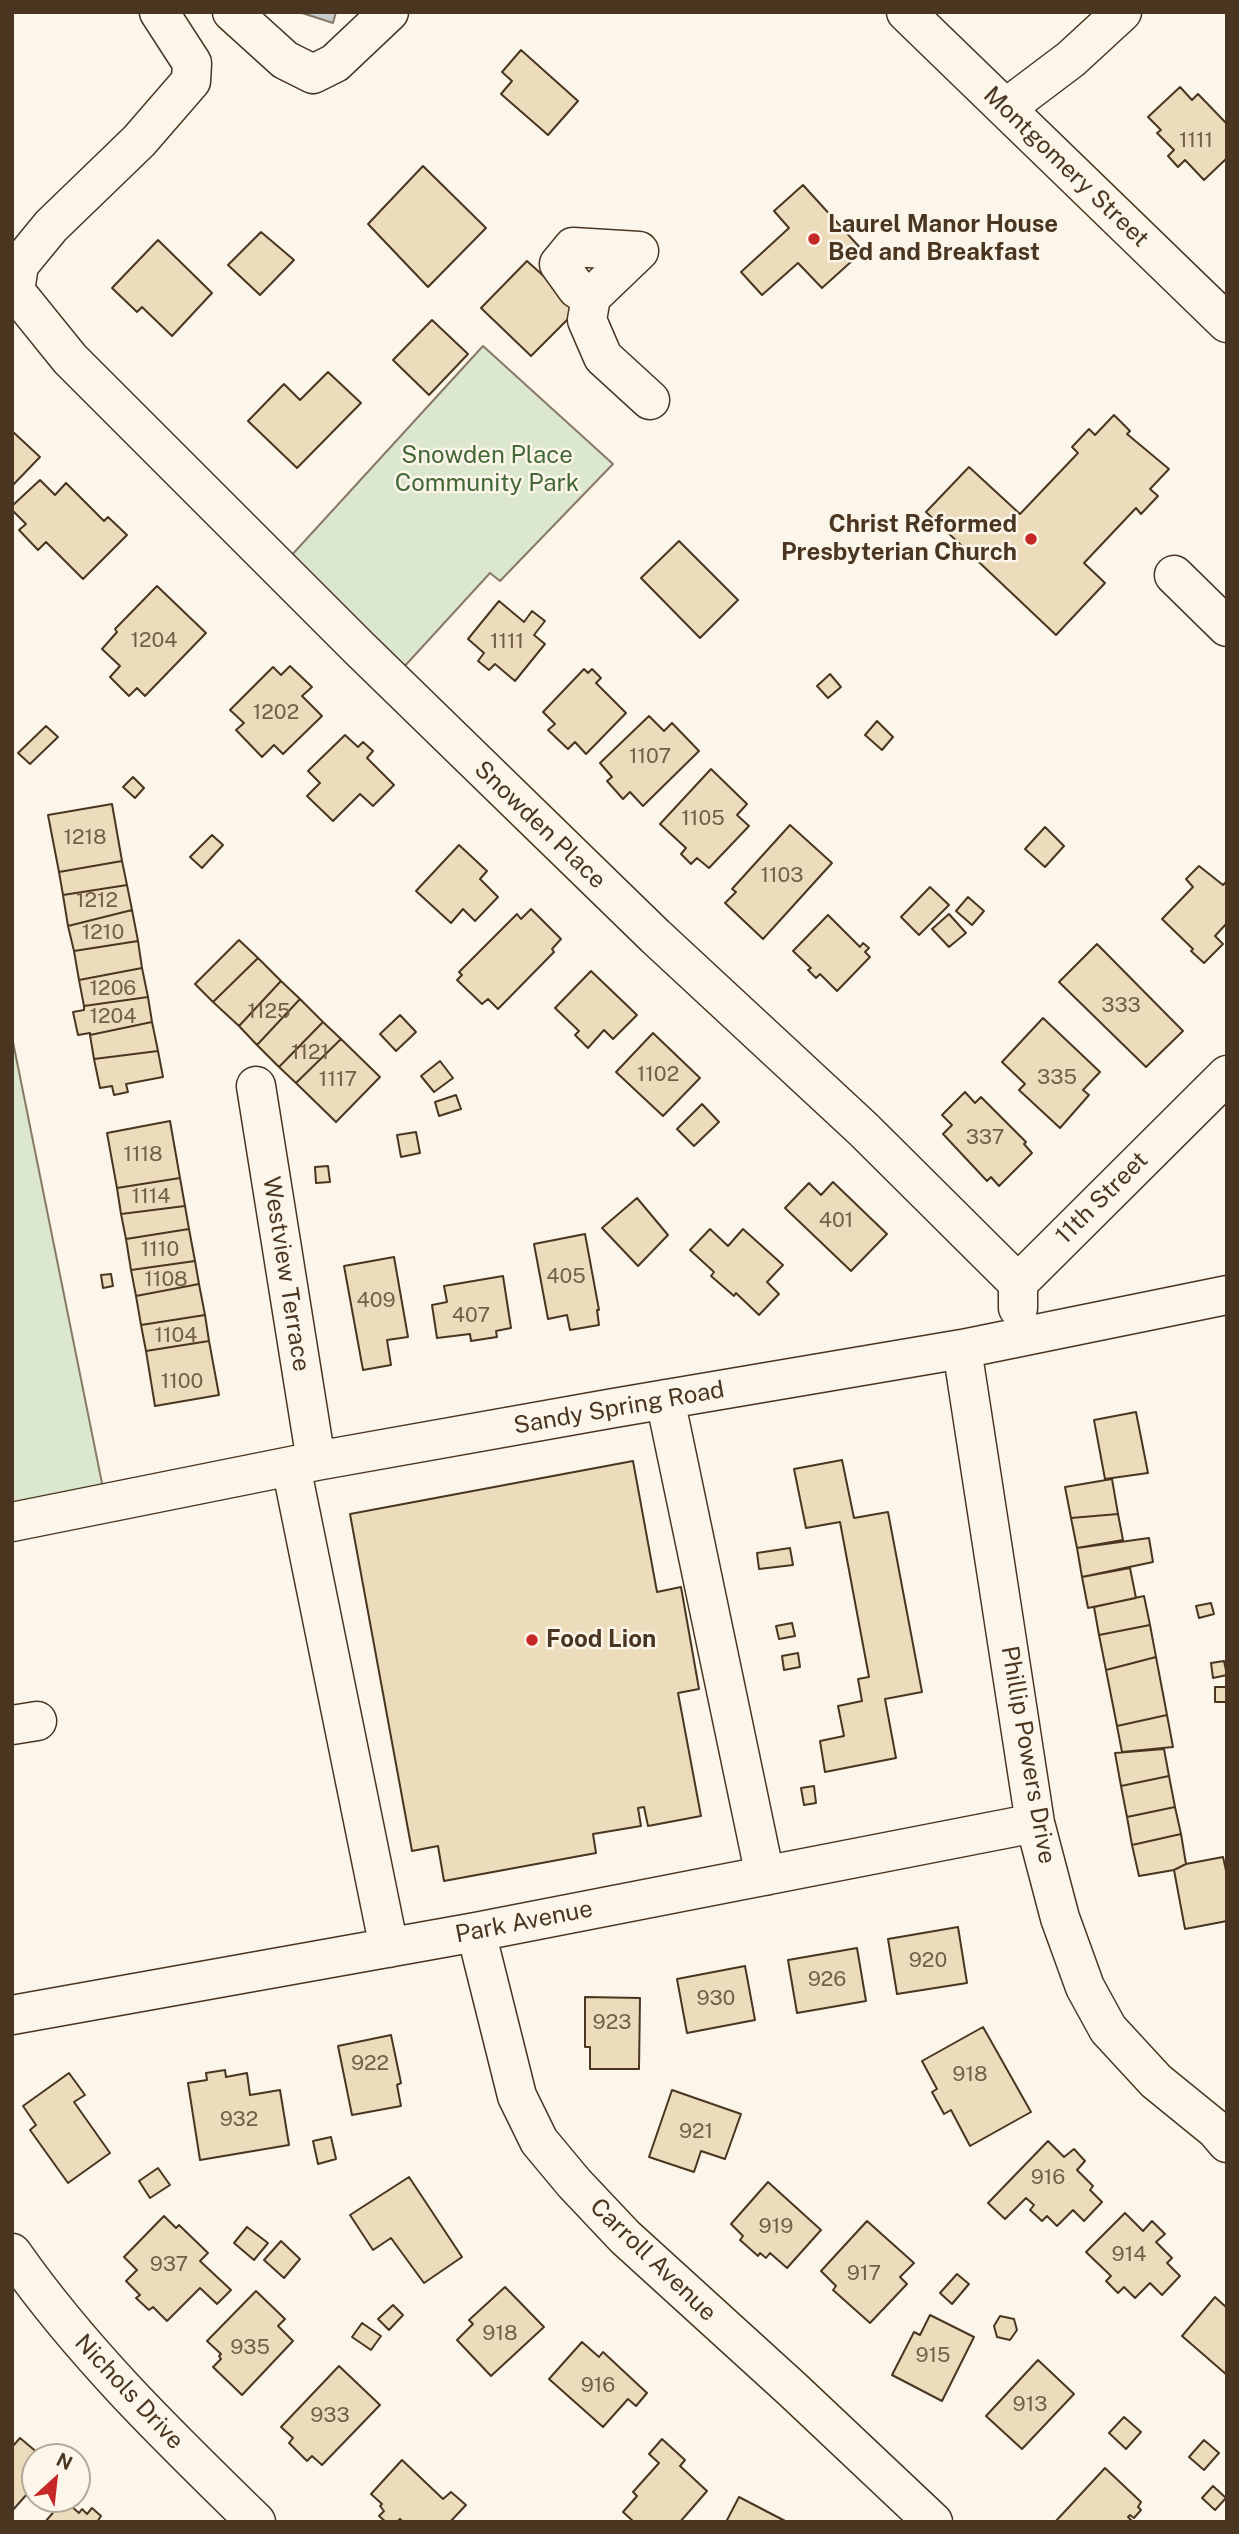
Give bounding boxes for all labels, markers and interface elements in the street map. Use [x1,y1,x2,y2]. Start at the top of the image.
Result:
street label: Montgomery Street [977,81,1155,253]
house number: 1111 [1179,128,1213,154]
place label: Laurel Manor House Bed and Breakfast [828,211,1058,267]
marker: Laurel Manor House Bed and Breakfast [806,231,822,247]
park label: Snowden Place Community Park [395,442,579,498]
place label: Christ Reformed Presbyterian Church [781,511,1017,567]
marker: Christ Reformed Presbyterian Church [1023,531,1039,547]
house number: 1204 [130,628,178,654]
house number: 1111 [490,629,524,655]
house number: 1202 [253,700,299,726]
house number: 1107 [629,744,671,770]
street label: Snowden Place [468,755,612,895]
house number: 1105 [681,806,725,832]
house number: 1218 [63,825,107,851]
house number: 1103 [760,863,804,889]
house number: 1212 [76,888,118,914]
house number: 1210 [82,920,124,946]
house number: 1206 [90,976,136,1002]
house number: 333 [1101,993,1141,1019]
house number: 1125 [247,999,291,1025]
house number: 1204 [89,1004,137,1030]
house number: 1121 [291,1040,329,1066]
house number: 1102 [637,1062,679,1088]
house number: 335 [1037,1065,1077,1091]
house number: 1117 [319,1067,357,1093]
house number: 337 [966,1125,1004,1151]
house number: 1118 [123,1142,163,1168]
street label: 11th Street [1050,1146,1154,1250]
street label: Westview Terrace [256,1175,316,1373]
house number: 1114 [132,1184,170,1210]
house number: 401 [819,1208,853,1234]
house number: 1110 [141,1237,179,1263]
house number: 405 [546,1264,586,1290]
house number: 1108 [144,1267,188,1293]
house number: 409 [356,1288,396,1314]
house number: 407 [452,1303,490,1329]
house number: 1104 [154,1323,198,1349]
house number: 1100 [161,1369,203,1395]
street label: Sandy Spring Road [511,1375,727,1441]
place label: Food Lion [546,1626,656,1654]
marker: Food Lion [524,1632,540,1648]
street label: Phillip Powers Drive [995,1644,1061,1866]
street label: Park Avenue [453,1895,595,1949]
house number: 920 [909,1948,947,1974]
house number: 926 [808,1967,846,1993]
house number: 930 [697,1986,735,2012]
house number: 923 [593,2010,631,2036]
house number: 922 [351,2051,389,2077]
house number: 918 [952,2062,988,2088]
house number: 932 [220,2107,258,2133]
house number: 921 [679,2119,713,2145]
house number: 916 [1031,2165,1065,2191]
street label: Carroll Avenue [584,2193,722,2327]
house number: 919 [759,2214,793,2240]
house number: 914 [1112,2242,1146,2268]
house number: 937 [150,2252,188,2278]
house number: 917 [847,2261,881,2287]
house number: 918 [482,2321,518,2347]
street label: Nichols Drive [68,2329,190,2455]
house number: 935 [230,2335,270,2361]
house number: 915 [915,2343,951,2369]
house number: 916 [581,2373,615,2399]
house number: 913 [1013,2392,1047,2418]
house number: 933 [310,2403,350,2429]
north arrow [21,2443,91,2513]
text: N [53,2448,76,2474]

